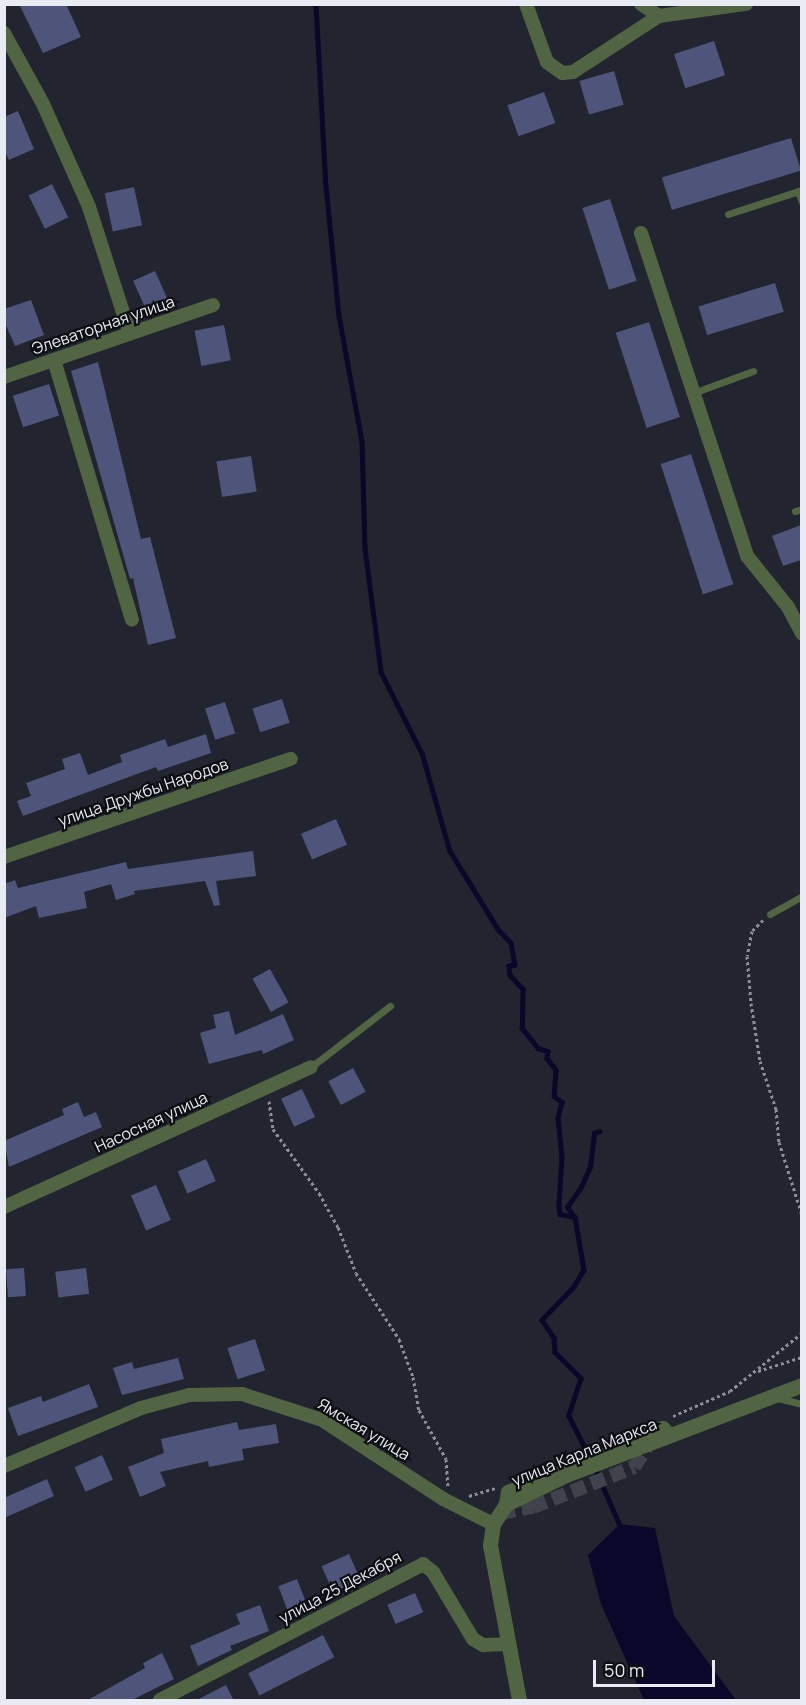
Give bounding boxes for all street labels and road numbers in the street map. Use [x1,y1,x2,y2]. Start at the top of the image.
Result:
street label: Элеваторная улица [29,292,177,358]
street label: улица Дружбы Народов [55,754,231,830]
street label: Насосная улица [91,1087,211,1157]
street label: Ямская улица [314,1394,414,1464]
street label: улица Карла Маркса [509,1414,659,1490]
street label: улица 25 Декабря [276,1547,404,1627]

